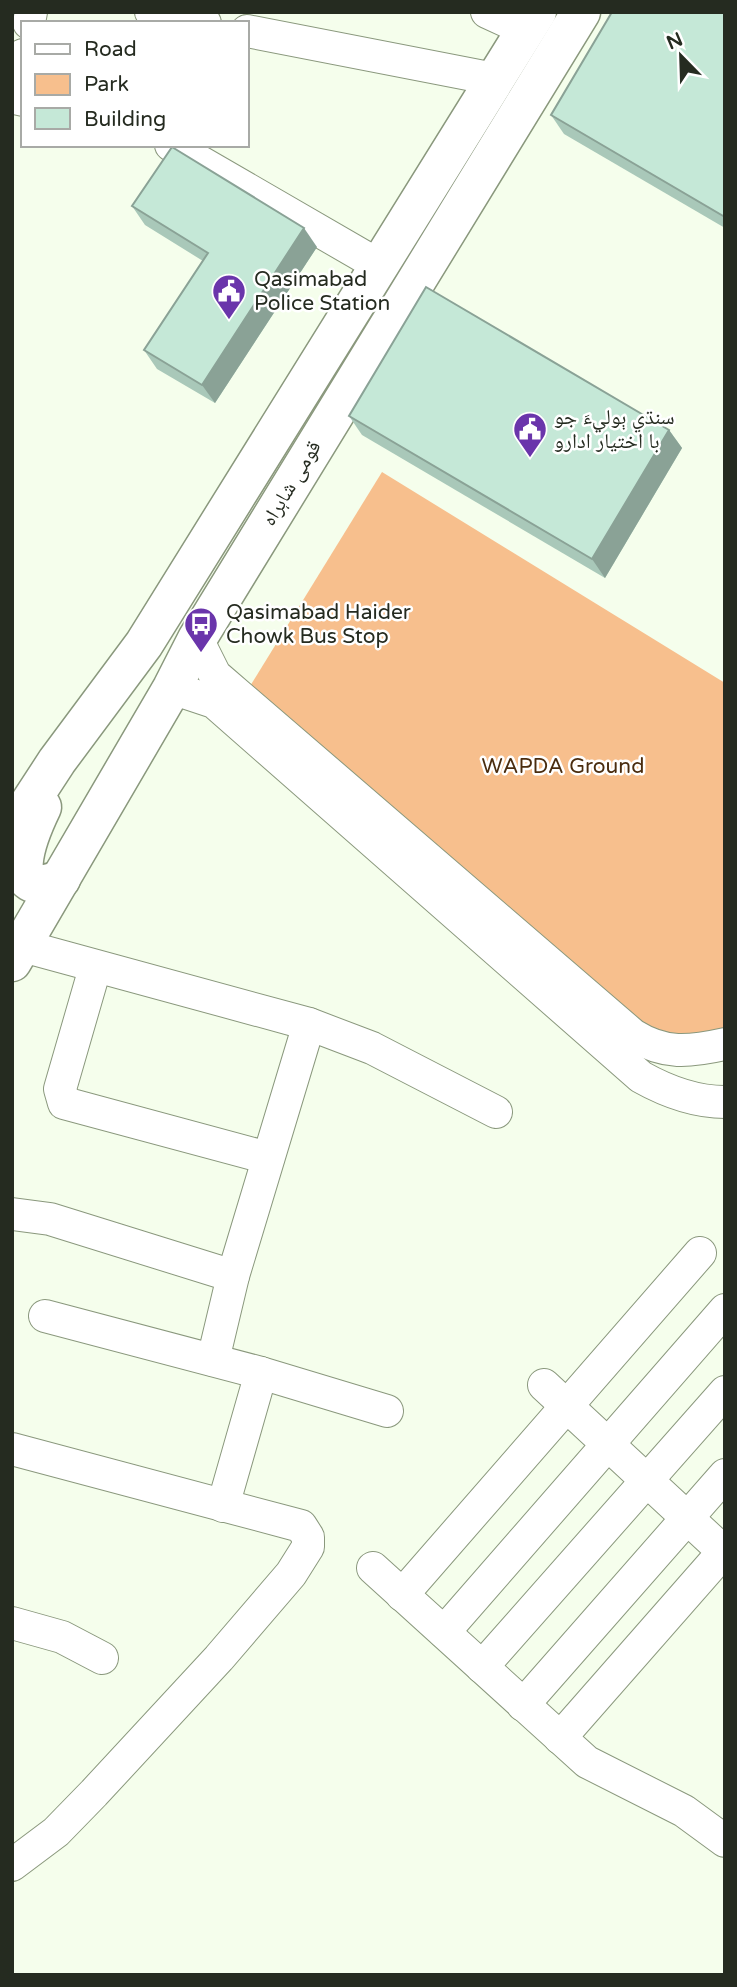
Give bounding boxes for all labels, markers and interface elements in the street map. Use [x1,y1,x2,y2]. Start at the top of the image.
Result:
legend [21,21,248,147]
north arrow [646,21,716,91]
text: N [663,28,686,54]
text: Road [84,37,137,62]
text: Park [84,72,129,97]
text: Building [84,107,166,132]
place label: Qasimabad Police Station [254,267,390,316]
public building icon: Qasimabad Police Station [210,272,248,321]
place label: سنڌي ٻوليءَ جو با اختيار ادارو [554,405,675,454]
public building icon: سنڌي ٻوليءَ جو با اختيار ادارو [511,410,549,459]
street label: قومی شاہراہ [256,436,327,530]
place label: Qasimabad Haider Chowk Bus Stop [226,600,411,649]
bus stop icon: Qasimabad Haider Chowk Bus Stop [182,605,220,654]
park label: WAPDA Ground [482,754,644,779]

